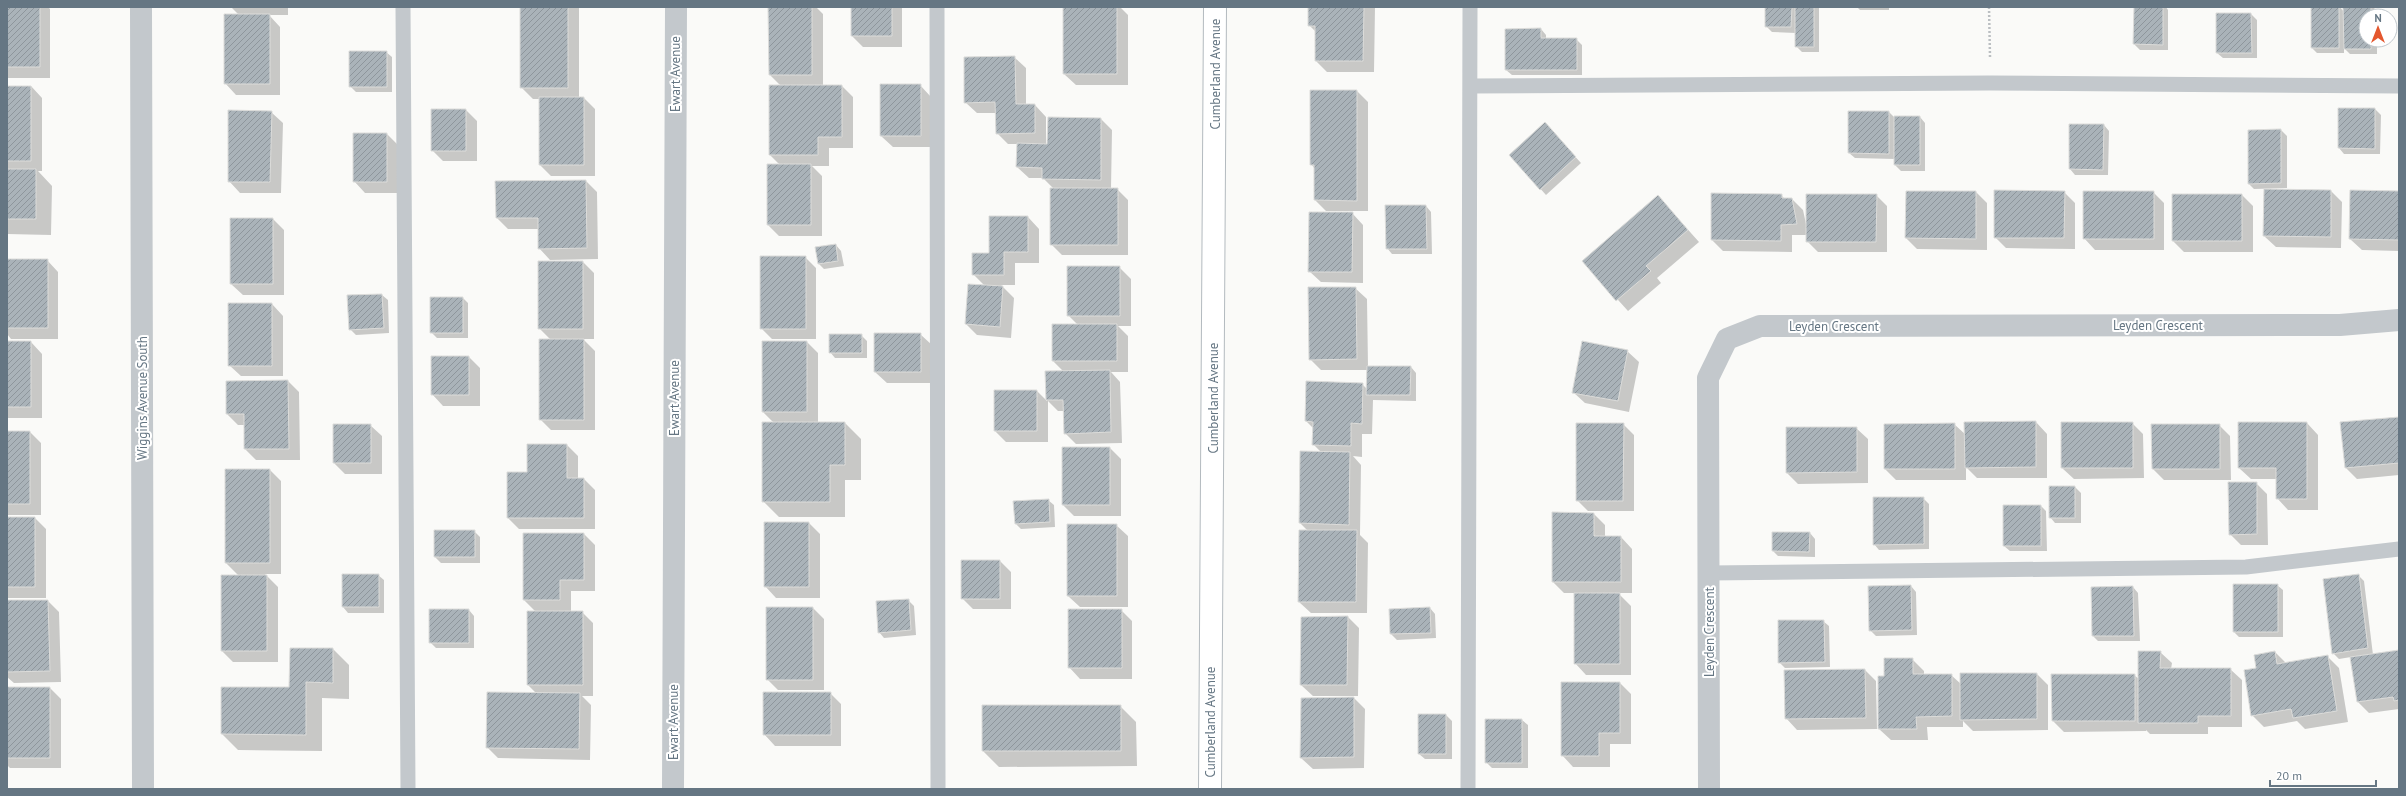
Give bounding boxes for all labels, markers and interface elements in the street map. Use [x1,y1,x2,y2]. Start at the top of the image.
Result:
north arrow [2358,8,2398,48]
text: N [2374,11,2382,25]
street label: Cumberland Avenue [1207,19,1224,129]
street label: Ewart Avenue [667,36,684,112]
street label: Leyden Crescent [2113,317,2204,334]
street label: Leyden Crescent [1789,318,1880,335]
street label: Wiggins Avenue South [134,336,151,460]
street label: Cumberland Avenue [1205,343,1222,453]
street label: Ewart Avenue [666,360,683,436]
street label: Leyden Crescent [1701,586,1718,677]
street label: Cumberland Avenue [1202,667,1219,777]
street label: Ewart Avenue [665,684,682,760]
scale bar [2270,762,2376,788]
text: 20 m [2276,768,2302,783]

